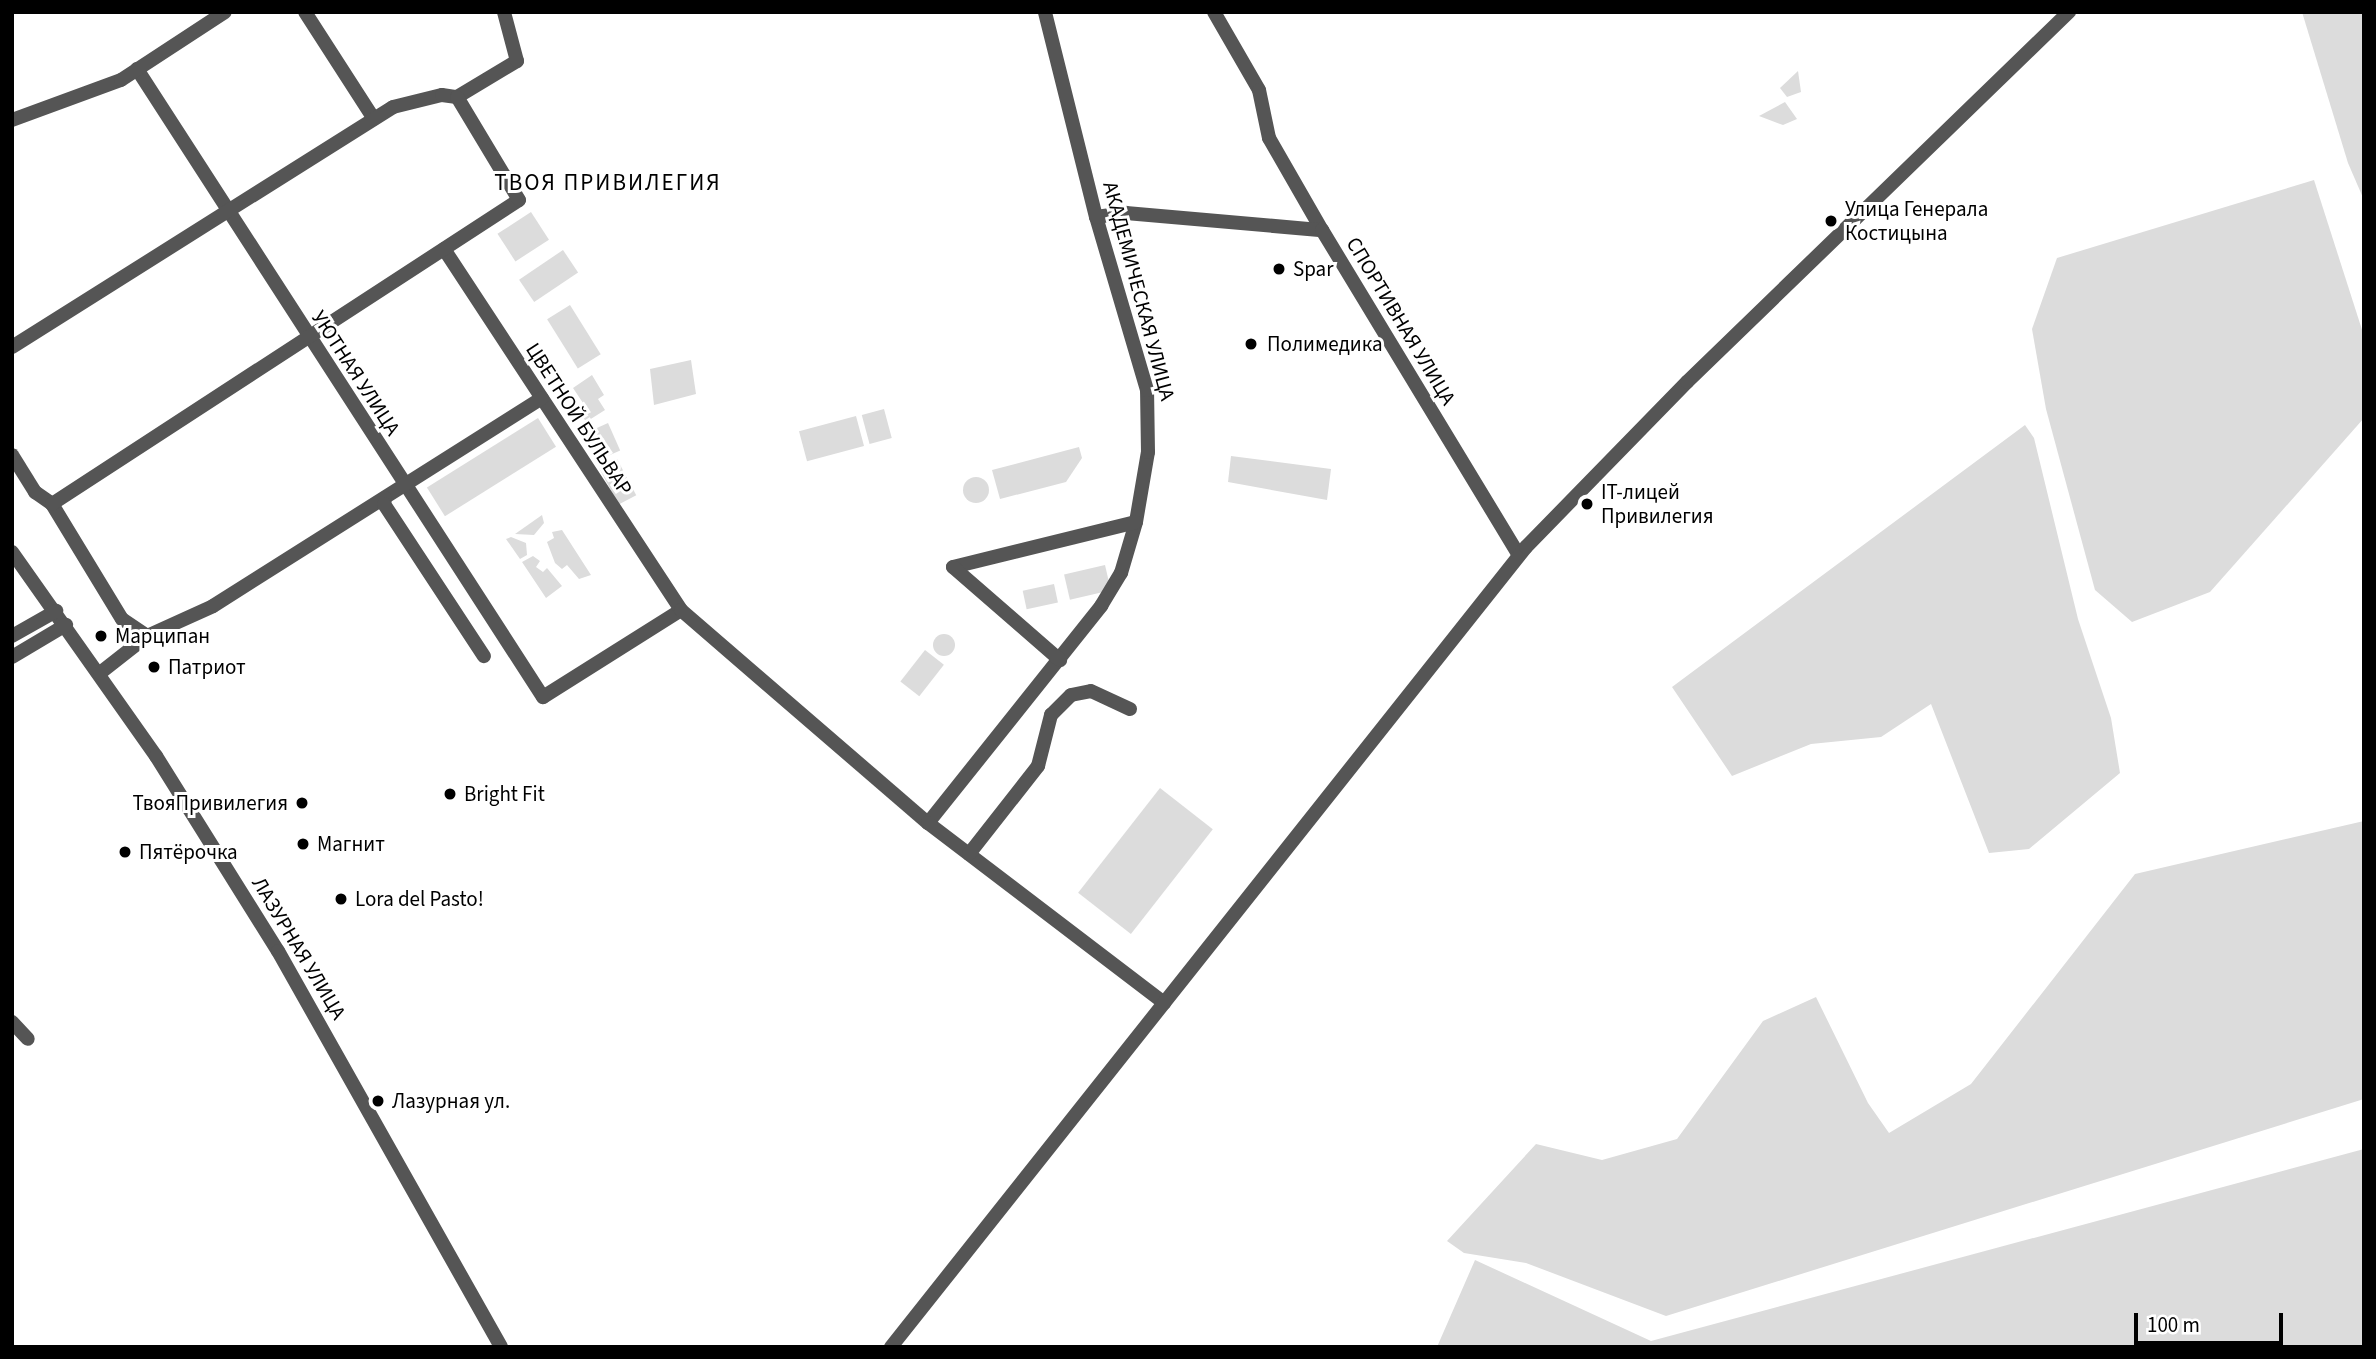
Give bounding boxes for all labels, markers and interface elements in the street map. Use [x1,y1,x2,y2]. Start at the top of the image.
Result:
district label: ТВОЯ ПРИВИЛЕГИЯ [496,169,720,197]
street label: АКАДЕМИЧЕСКАЯ УЛИЦА [1098,179,1180,403]
place label: Улица Генерала Костицына [1845,196,1988,246]
marker: Улица Генерала Костицына [1823,213,1839,229]
street label: СПОРТИВНАЯ УЛИЦА [1341,233,1461,409]
place label: Spar [1293,256,1333,282]
marker: Spar [1271,261,1287,277]
street label: УЮТНАЯ УЛИЦА [306,306,406,440]
place label: Полимедика [1267,331,1382,357]
marker: Полимедика [1241,334,1261,354]
street label: ЦВЕТНОЙ БУЛЬВАР [520,338,638,500]
place label: IT-лицей Привилегия [1601,479,1713,529]
marker: IT-лицей Привилегия [1579,496,1595,512]
place label: Марципан [115,623,210,649]
marker: Марципан [93,628,109,644]
place label: Патриот [168,654,246,680]
marker: Патриот [146,659,162,675]
place label: Bright Fit [464,781,545,807]
marker: Bright Fit [442,786,458,802]
place label: ТвояПривилегия [132,790,288,816]
marker: ТвояПривилегия [294,795,310,811]
place label: Магнит [317,831,385,857]
marker: Магнит [295,836,311,852]
place label: Пятёрочка [139,839,238,865]
marker: Пятёрочка [117,844,133,860]
street label: ЛАЗУРНАЯ УЛИЦА [247,872,351,1024]
place label: Lora del Pasto! [355,886,484,912]
marker: Lora del Pasto! [333,891,349,907]
place label: Лазурная ул. [392,1088,510,1114]
marker: Лазурная ул. [370,1093,386,1109]
scale bar [2138,1300,2287,1344]
text: 100 m [2147,1310,2200,1340]

